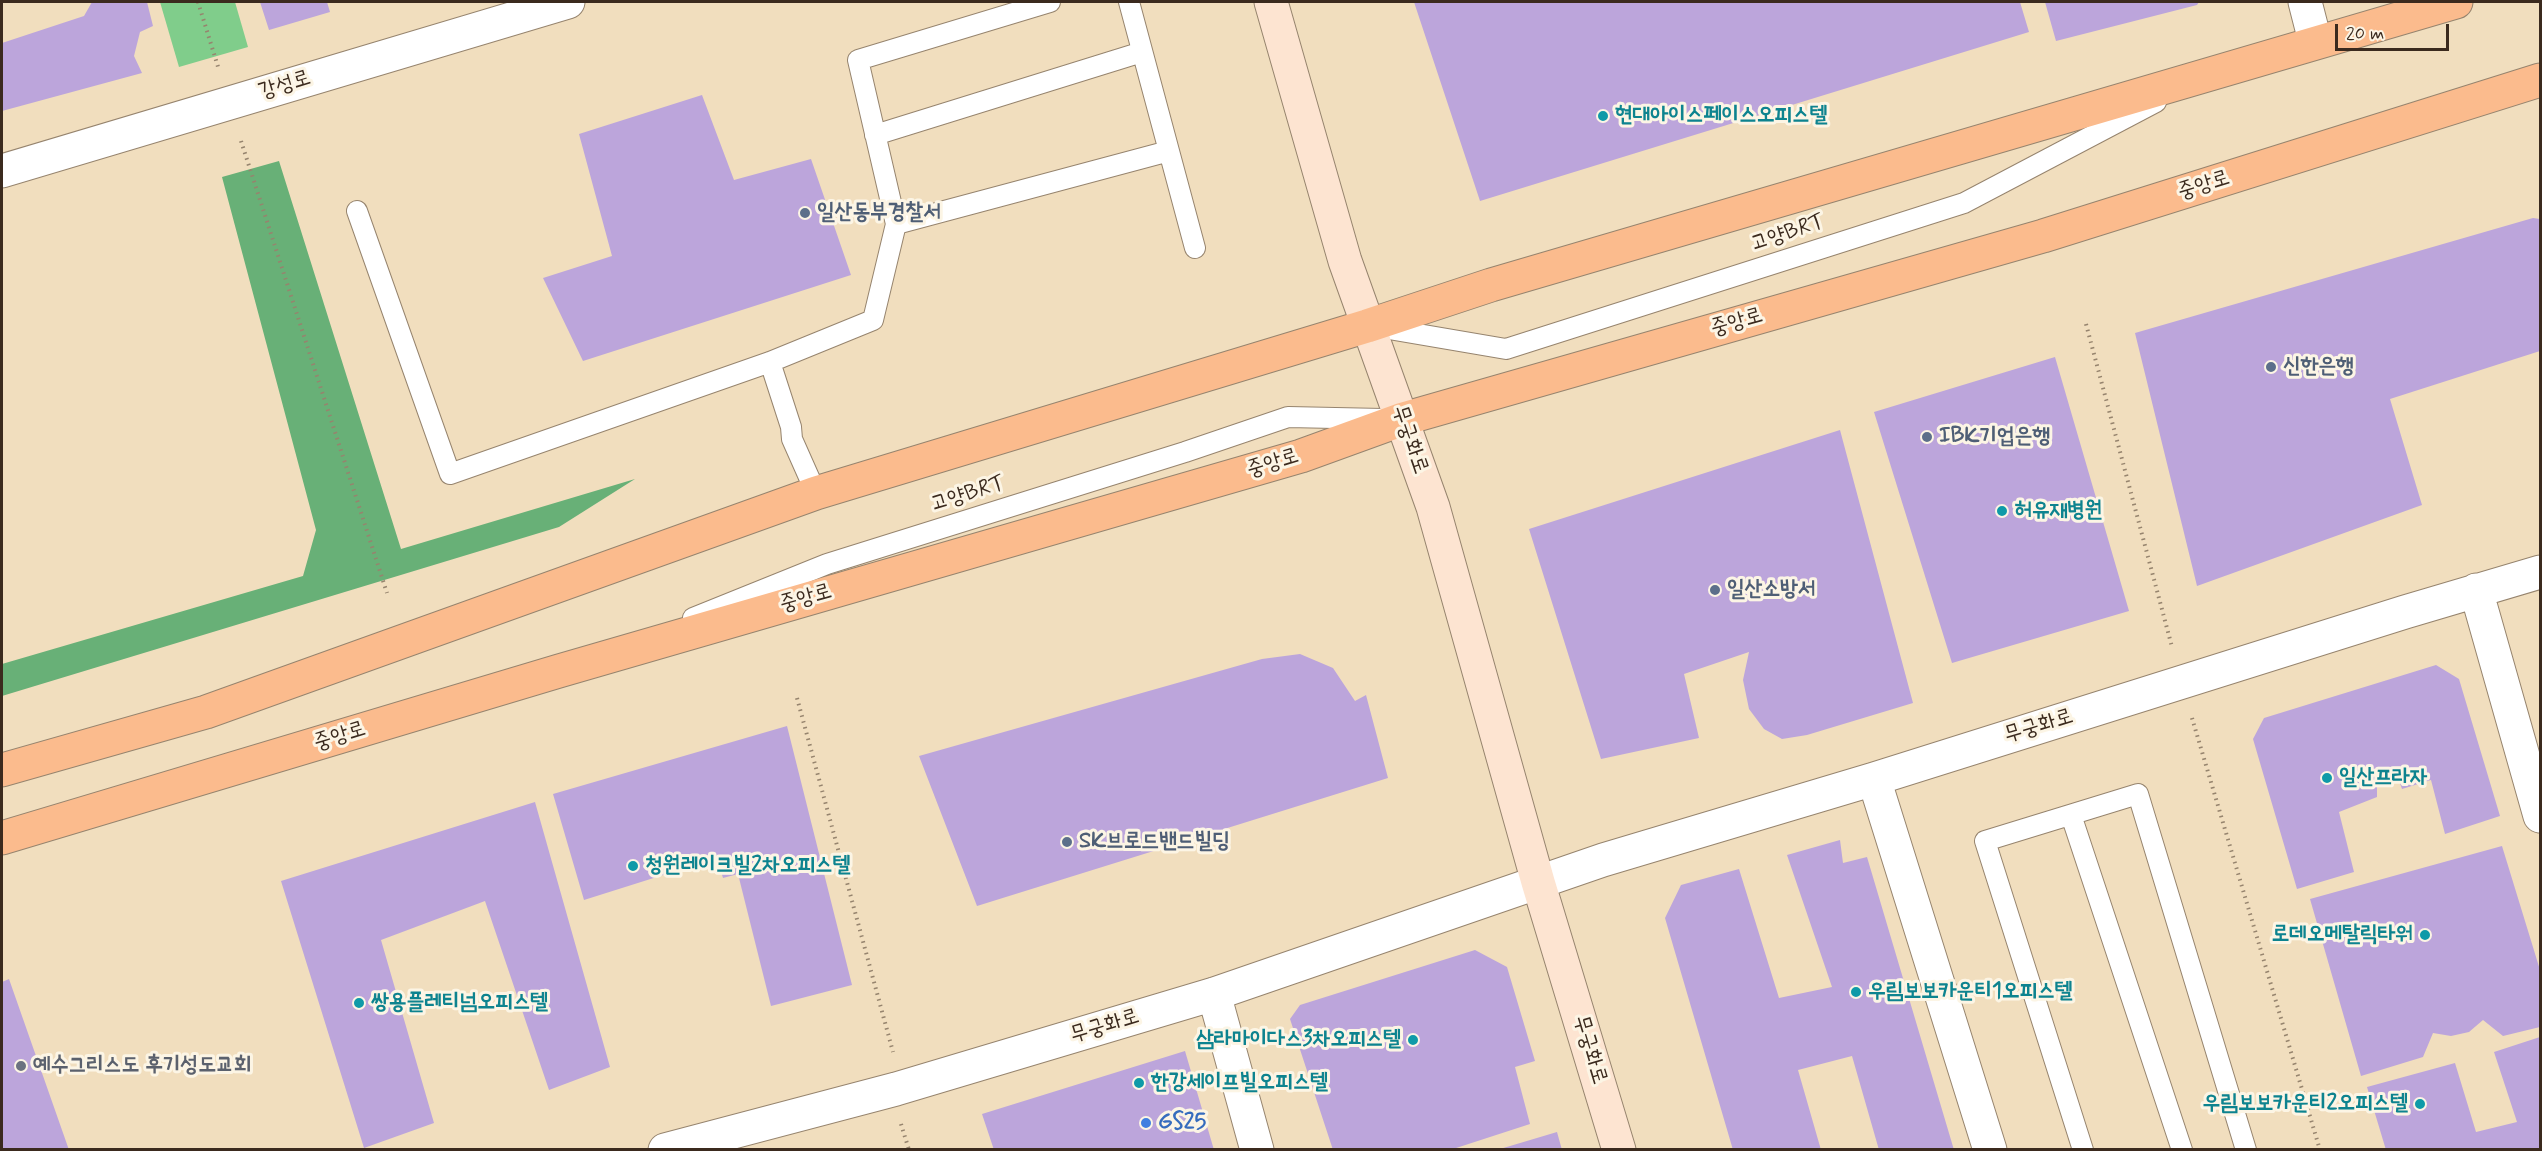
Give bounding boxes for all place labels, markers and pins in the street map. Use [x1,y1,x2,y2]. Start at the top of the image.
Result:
place label: 현대아이스페이스오피스텔 [1615,103,1827,129]
marker: 현대아이스페이스오피스텔 [1596,109,1610,123]
place label: 일산동부경찰서 [817,200,941,226]
marker: 일산동부경찰서 [798,206,812,220]
place label: 신한은행 [2283,354,2354,380]
marker: 신한은행 [2264,360,2278,374]
place label: IBK기업은행 [1939,424,2050,450]
marker: IBK기업은행 [1920,430,1934,444]
place label: 허유재병원 [2014,498,2103,524]
marker: 허유재병원 [1995,504,2009,518]
place label: 일산소방서 [1727,577,1816,603]
marker: 일산소방서 [1708,583,1722,597]
place label: 일산프라자 [2339,765,2428,791]
marker: 일산프라자 [2320,771,2334,785]
place label: SK브로드밴드빌딩 [1079,829,1230,855]
marker: SK브로드밴드빌딩 [1060,835,1074,849]
place label: 청원레이크빌2차오피스텔 [645,853,851,879]
marker: 청원레이크빌2차오피스텔 [626,859,640,873]
place label: 로데오메탈릭타워 [2271,922,2413,948]
marker: 로데오메탈릭타워 [2418,928,2432,942]
place label: 우림보보카운티1오피스텔 [1868,979,2073,1005]
marker: 우림보보카운티1오피스텔 [1849,985,1863,999]
place label: 쌍용플레티넘오피스텔 [371,990,548,1016]
marker: 쌍용플레티넘오피스텔 [352,996,366,1010]
place label: 삼라마이다스3차오피스텔 [1196,1027,1401,1053]
marker: 삼라마이다스3차오피스텔 [1406,1033,1420,1047]
place label: 예수그리스도 후기성도교회 [33,1053,251,1079]
marker: 예수그리스도 후기성도교회 [14,1059,28,1073]
place label: 한강세이프빌오피스텔 [1151,1070,1328,1096]
marker: 한강세이프빌오피스텔 [1132,1076,1146,1090]
place label: 우림보보카운티2오피스텔 [2202,1091,2408,1117]
marker: 우림보보카운티2오피스텔 [2413,1097,2427,1111]
place label: GS25 [1158,1110,1206,1136]
marker: GS25 [1139,1116,1153,1130]

